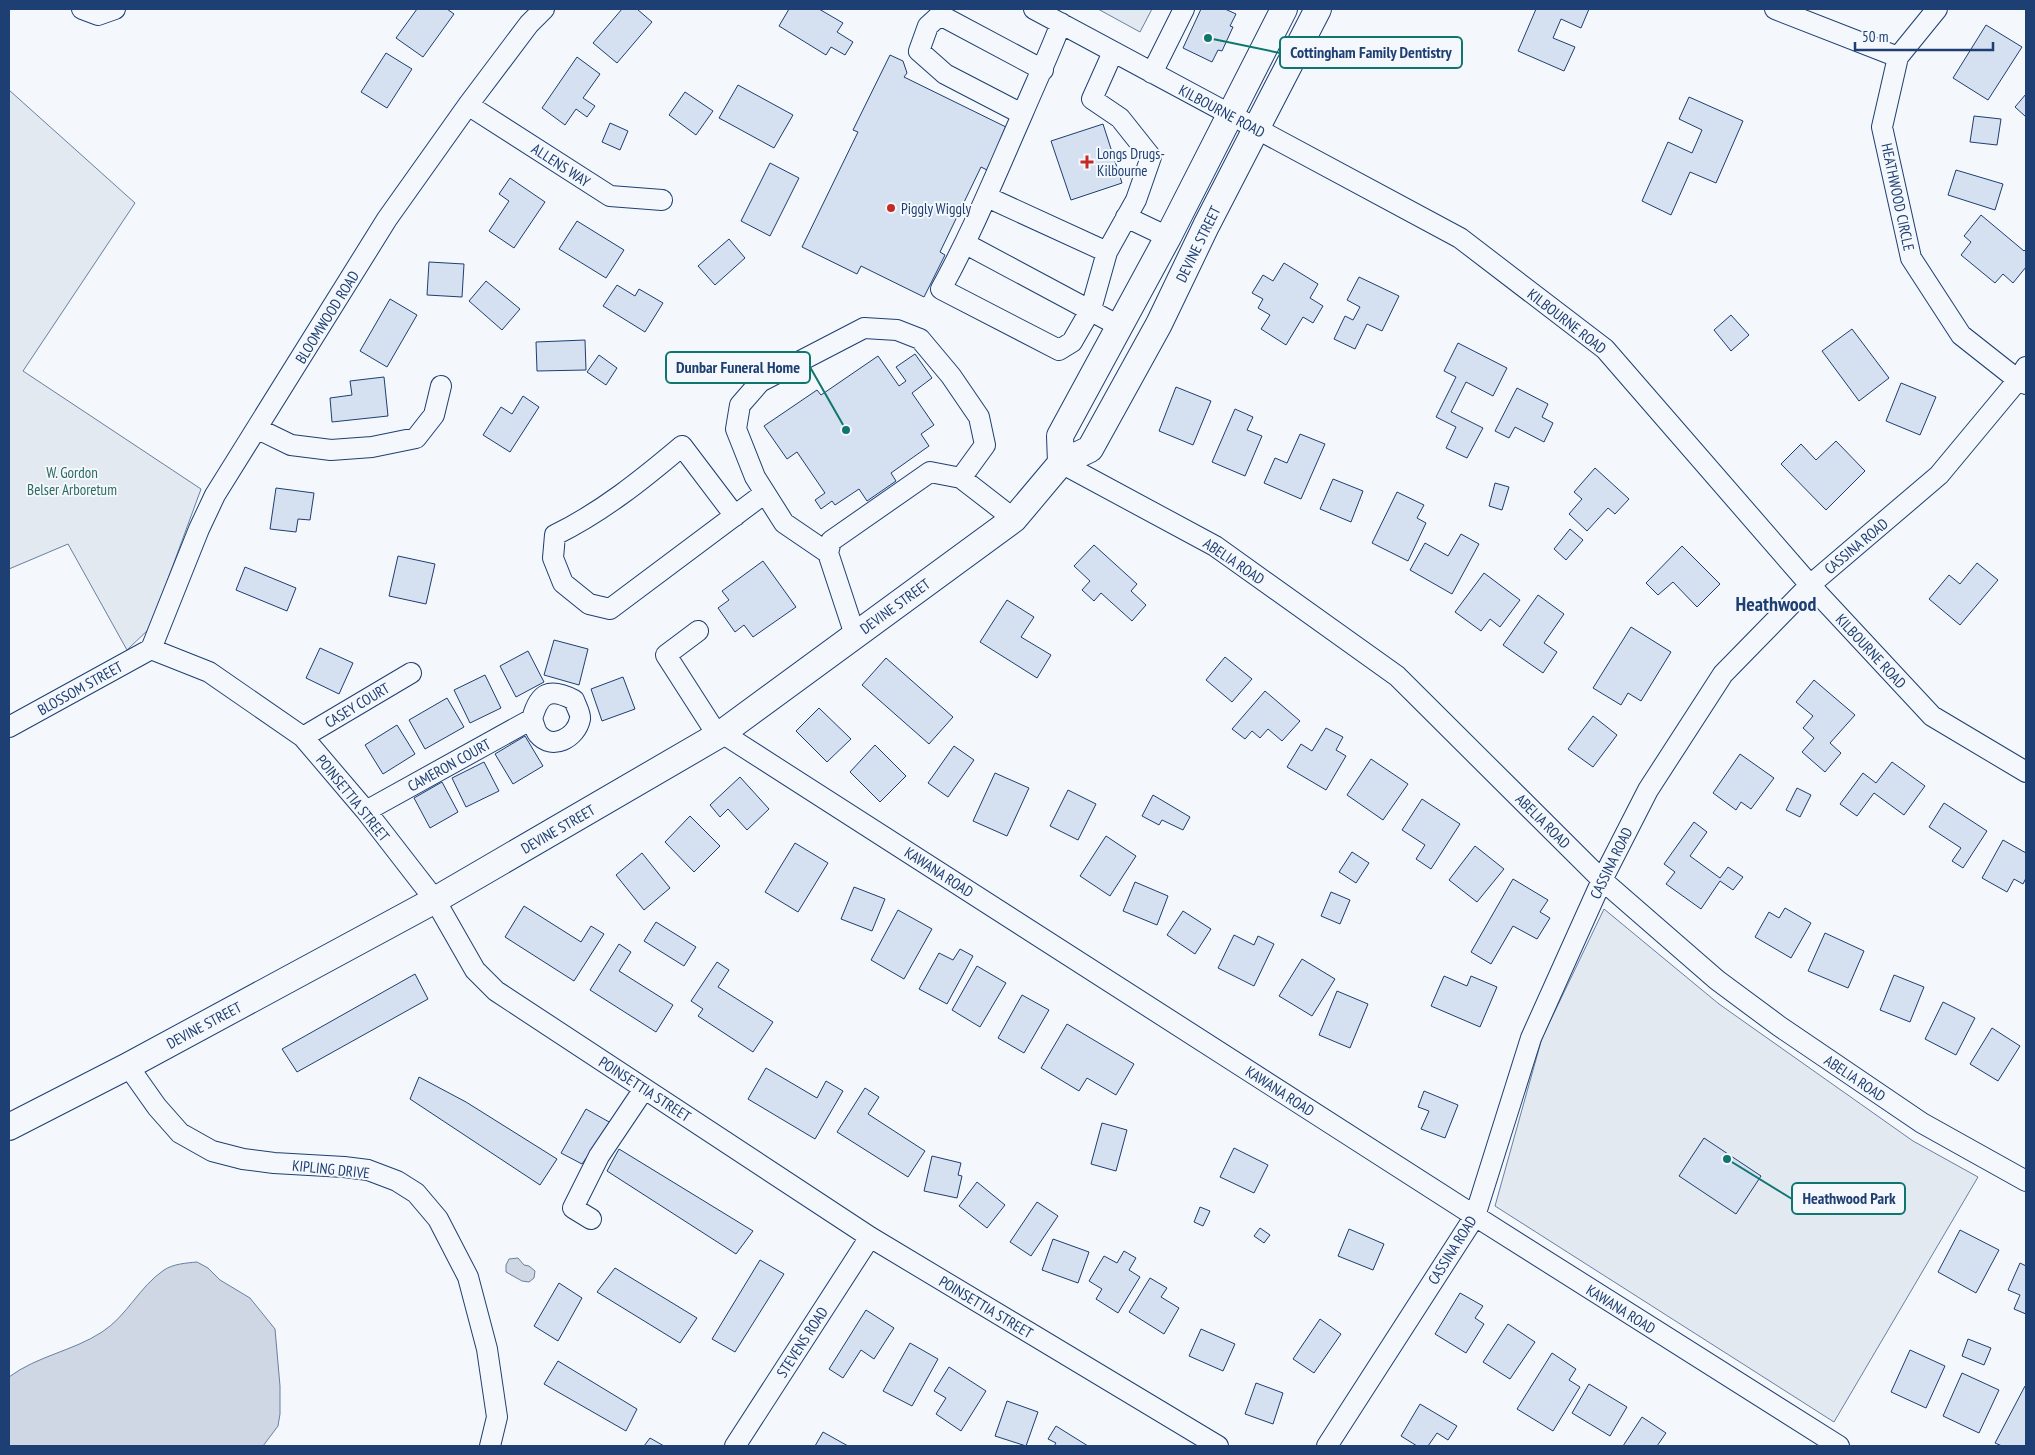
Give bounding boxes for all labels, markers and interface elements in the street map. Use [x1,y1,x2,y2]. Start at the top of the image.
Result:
scale bar [1855,20,1992,52]
text: 50 m [1862,27,1888,46]
callout: Cottingham Family Dentistry [1280,37,1462,68]
text: Cottingham Family Dentistry [1290,42,1452,62]
street label: KILBOURNE ROAD [1176,80,1268,142]
street label: ALLENS WAY [528,139,594,191]
street label: HEATHWOOD CIRCLE [1877,141,1919,253]
place label: Longs Drugs- Kilbourne [1097,144,1165,180]
marker: Longs Drugs- Kilbourne [1081,156,1093,168]
place label: Piggly Wiggly [901,199,971,218]
marker: Piggly Wiggly [885,202,897,214]
street label: DEVINE STREET [1171,203,1225,285]
street label: BLOOMWOOD ROAD [291,267,363,367]
street label: KILBOURNE ROAD [1524,284,1610,358]
callout: Dunbar Funeral Home [666,352,810,383]
text: Dunbar Funeral Home [676,357,800,377]
park label: W. Gordon Belser Arboretum [27,463,117,499]
street label: CASSINA ROAD [1820,514,1892,578]
street label: ABELIA ROAD [1200,534,1268,588]
street label: DEVINE STREET [856,574,934,638]
district label: Heathwood [1736,591,1816,617]
street label: KILBOURNE ROAD [1832,610,1910,692]
street label: BLOSSOM STREET [34,657,126,719]
street label: CASEY COURT [321,678,393,732]
street label: CAMERON COURT [404,734,494,796]
street label: POINSETTIA STREET [312,751,394,845]
street label: ABELIA ROAD [1512,790,1574,852]
street label: DEVINE STREET [518,800,599,858]
street label: CASSINA ROAD [1585,824,1637,902]
street label: KAWANA ROAD [901,843,977,901]
street label: DEVINE STREET [163,997,245,1053]
street label: ABELIA ROAD [1821,1051,1889,1105]
street label: POINSETTIA STREET [595,1052,695,1126]
street label: KAWANA ROAD [1242,1062,1318,1120]
street label: KIPLING DRIVE [291,1155,371,1183]
callout: Heathwood Park [1792,1183,1905,1214]
text: Heathwood Park [1802,1188,1896,1208]
street label: CASSINA ROAD [1423,1212,1481,1288]
street label: POINSETTIA STREET [936,1272,1037,1343]
street label: KAWANA ROAD [1583,1280,1659,1338]
street label: STEVENS ROAD [772,1303,832,1381]

